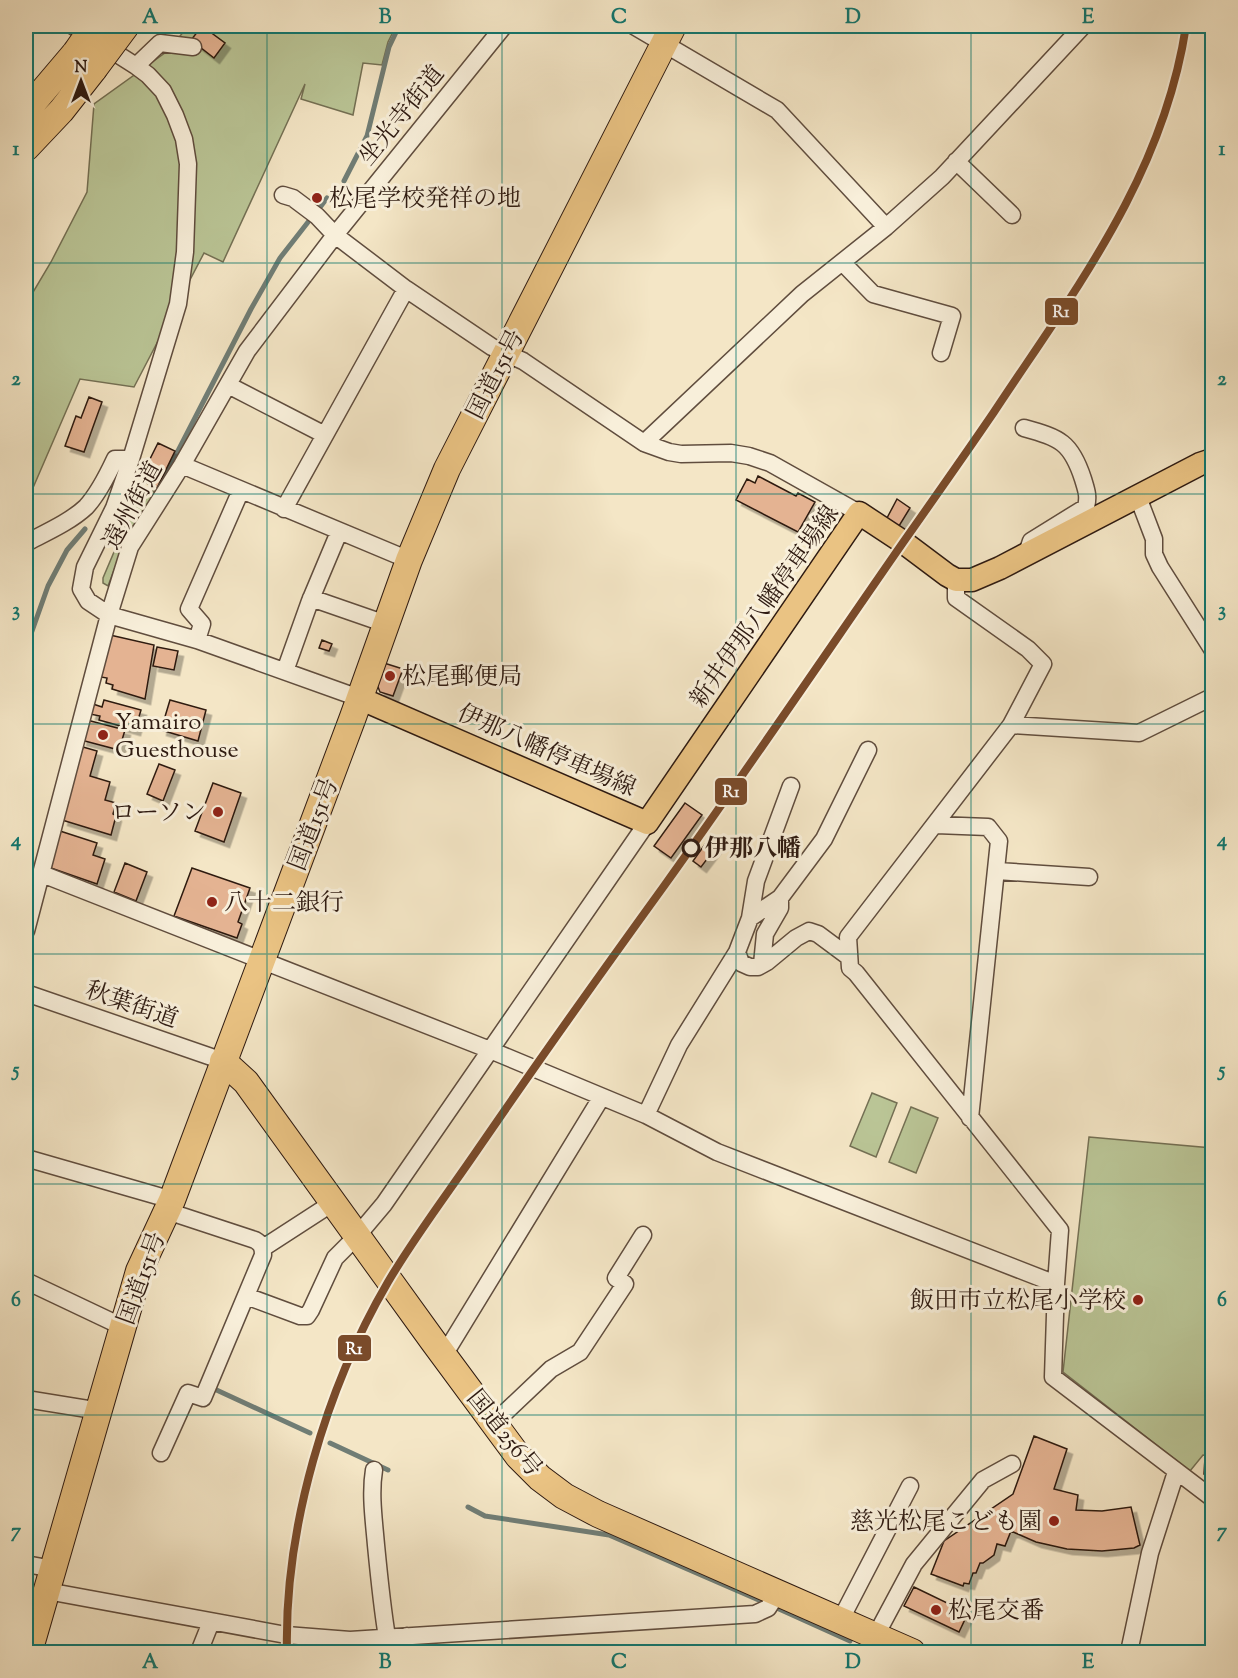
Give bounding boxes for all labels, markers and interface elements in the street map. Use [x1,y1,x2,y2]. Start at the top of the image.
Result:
text: A [142,4,159,33]
text: B [379,4,392,33]
text: C [611,4,627,33]
text: D [845,4,861,33]
text: E [1082,4,1095,33]
north arrow [51,51,111,111]
text: N [75,57,88,80]
street label: 坐光寺街道 [352,59,454,174]
text: 1 [13,136,20,165]
text: 1 [1219,136,1226,165]
place label: 松尾学校発祥の地 [329,183,521,217]
marker: 松尾学校発祥の地 [310,191,324,205]
line badge: R1 [1044,297,1079,326]
text: R1 [1053,302,1070,325]
street label: 国道151号 [460,324,534,426]
text: 2 [11,366,21,395]
text: 2 [1217,366,1227,395]
street label: 遠州街道 [96,456,172,556]
street label: 新井伊那八幡停車場線 [683,499,848,715]
text: 3 [12,597,20,626]
text: 3 [1218,597,1226,626]
place label: 松尾郵便局 [402,661,522,695]
marker: 松尾郵便局 [383,669,397,683]
street label: 伊那八幡停車場線 [452,697,641,806]
place label: Yamairo Guesthouse [115,706,239,768]
marker: Yamairo Guesthouse [96,728,110,742]
street label: 国道151号 [282,774,348,876]
line badge: R1 [714,777,748,806]
text: R1 [723,782,740,805]
place label: ローソン [111,797,206,831]
marker: ローソン [211,805,225,819]
text: 4 [10,827,21,856]
text: 4 [1216,827,1227,856]
place label: 伊那八幡 [705,833,801,867]
marker: 伊那八幡 [682,839,700,857]
place label: 八十二銀行 [224,887,344,921]
marker: 八十二銀行 [205,895,219,909]
street label: 秋葉街道 [80,974,182,1038]
text: 5 [11,1057,20,1086]
text: 5 [1217,1057,1226,1086]
street label: 国道151号 [110,1228,175,1330]
place label: 飯田市立松尾小学校 [910,1285,1126,1319]
text: 6 [11,1287,21,1316]
text: 6 [1217,1287,1227,1316]
marker: 飯田市立松尾小学校 [1131,1293,1145,1307]
line badge: R1 [337,1334,372,1362]
text: R1 [346,1339,363,1362]
street label: 国道256号 [458,1383,549,1485]
place label: 慈光松尾こども園 [850,1506,1042,1540]
marker: 慈光松尾こども園 [1047,1514,1061,1528]
text: 7 [11,1518,22,1547]
text: 7 [1217,1518,1228,1547]
place label: 松尾交番 [948,1595,1044,1629]
marker: 松尾交番 [929,1603,943,1617]
text: A [142,1649,159,1678]
text: B [379,1649,392,1678]
text: C [611,1649,627,1678]
text: D [845,1649,861,1678]
text: E [1082,1649,1095,1678]

